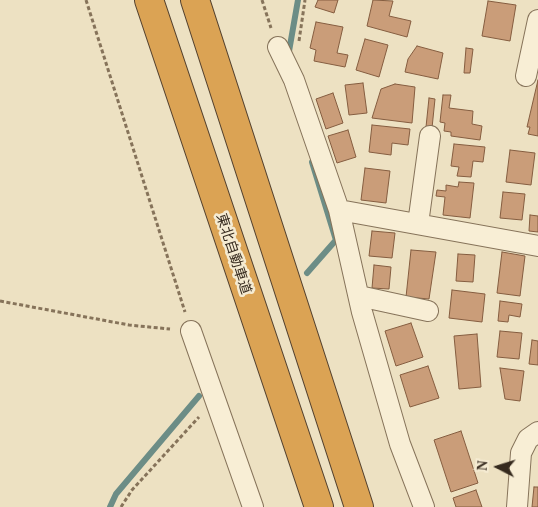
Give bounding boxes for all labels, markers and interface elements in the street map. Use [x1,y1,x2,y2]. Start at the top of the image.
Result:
street label: 東北自動車道 [212,211,254,297]
north arrow [473,442,523,492]
text: N [475,460,490,471]

